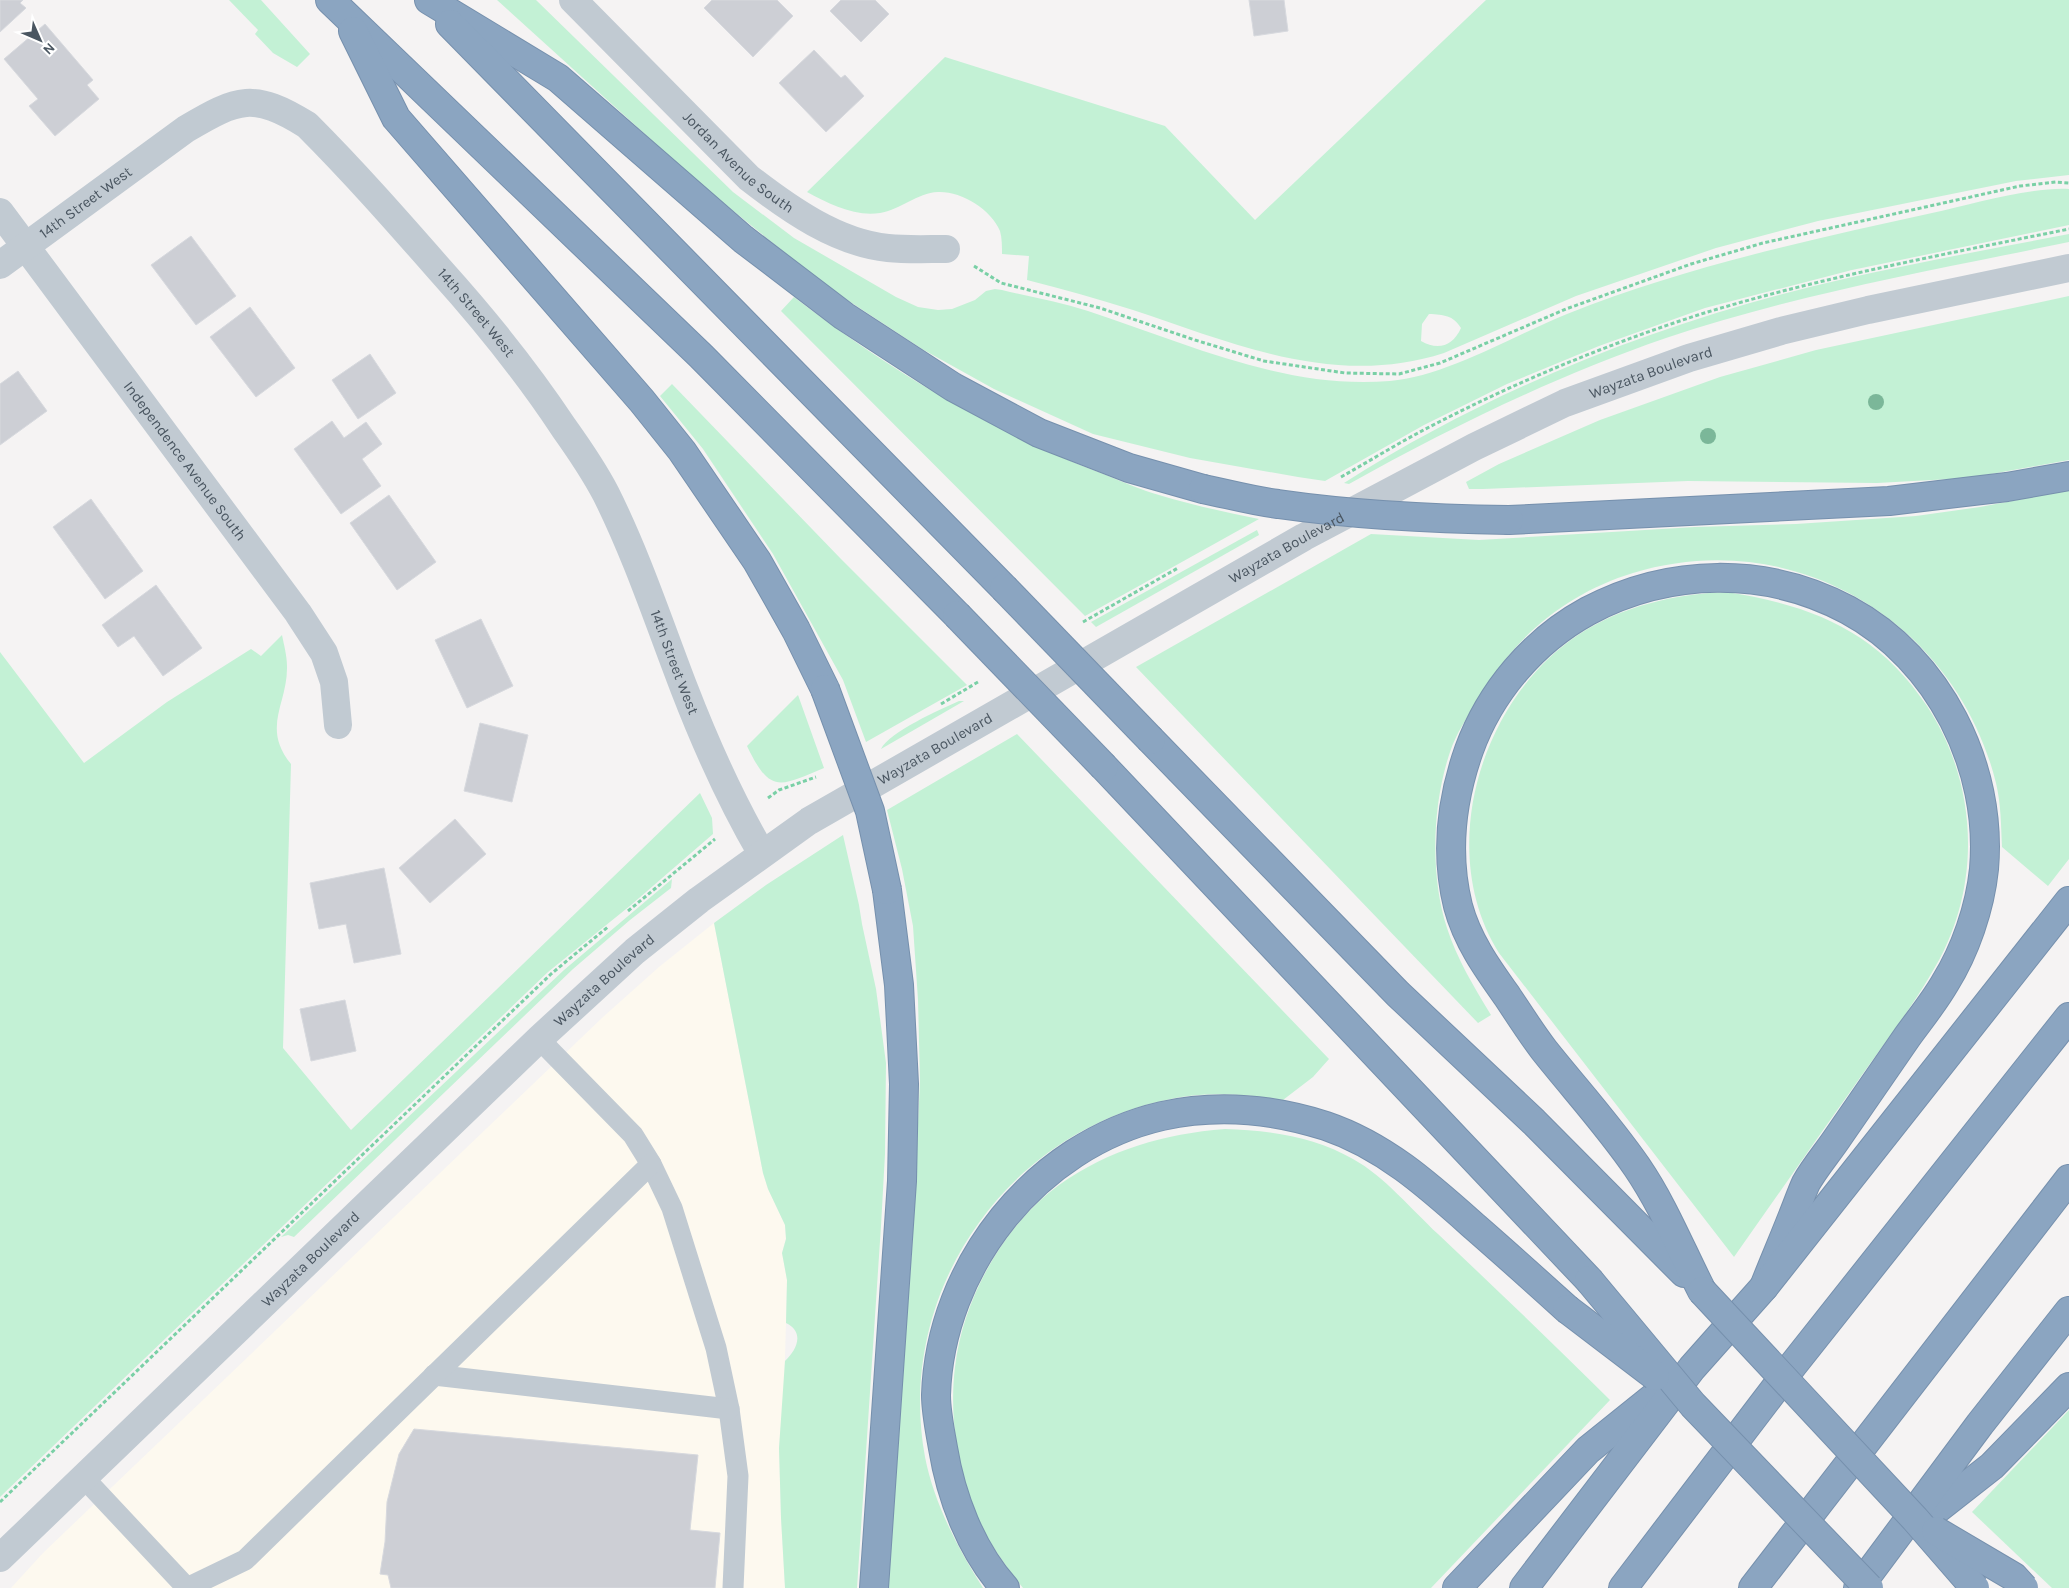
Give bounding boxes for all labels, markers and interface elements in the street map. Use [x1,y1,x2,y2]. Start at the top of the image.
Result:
north arrow [15,15,65,65]
text: N [39,39,58,58]
street label: Jordan Avenue South [679,108,797,217]
street label: 14th Street West [36,162,136,242]
street label: 14th Street West [434,264,519,361]
street label: Wayzata Boulevard [1587,343,1715,402]
street label: Independence Avenue South [120,378,250,544]
street label: Wayzata Boulevard [1226,508,1347,587]
street label: 14th Street West [647,607,703,717]
street label: Wayzata Boulevard [874,709,996,789]
street label: Wayzata Boulevard [550,930,658,1030]
street label: Wayzata Boulevard [258,1208,363,1311]

